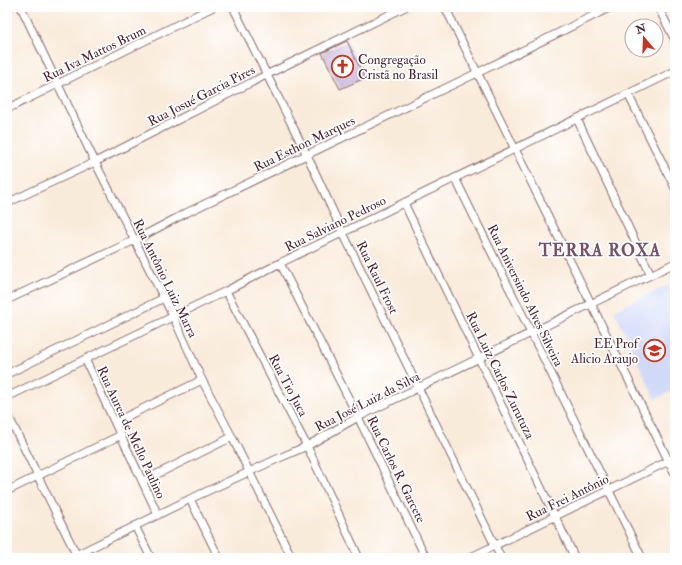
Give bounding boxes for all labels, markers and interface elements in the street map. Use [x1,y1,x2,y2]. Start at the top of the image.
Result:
north arrow [624,18,664,58]
text: N [633,21,649,37]
street label: Rua Iva Mattos Brum [40,22,148,86]
place label: Congregação Cristã no Brasil [358,52,439,83]
church icon: Congregação Cristã no Brasil [330,53,356,79]
street label: Rua Josué Garcia Pires [145,62,258,130]
street label: Rua Esthon Marques [251,112,358,175]
street label: Rua Salviano Pedroso [282,192,389,255]
street label: Rua Antônio Luiz Marra [129,217,201,341]
street label: Rua Aniversindo Alves Silveira [484,222,567,370]
street label: Rua Raul Frost [353,238,402,316]
district label: TERRA ROXA [538,240,661,261]
street label: Rua Luiz Carlos Zurutuza [462,309,538,442]
place label: EE Prof Alicio Araujo [570,336,640,367]
school or university icon: EE Prof Alicio Araujo [641,337,667,363]
street label: Rua Tio Juca [265,352,311,420]
street label: Rua Aurea de Mello Paulino [93,364,169,501]
street label: Rua José Luiz da Silva [312,368,423,435]
street label: Rua Carlos R. Garcete [363,414,429,526]
street label: Rua Frei Antônio [524,471,611,525]

